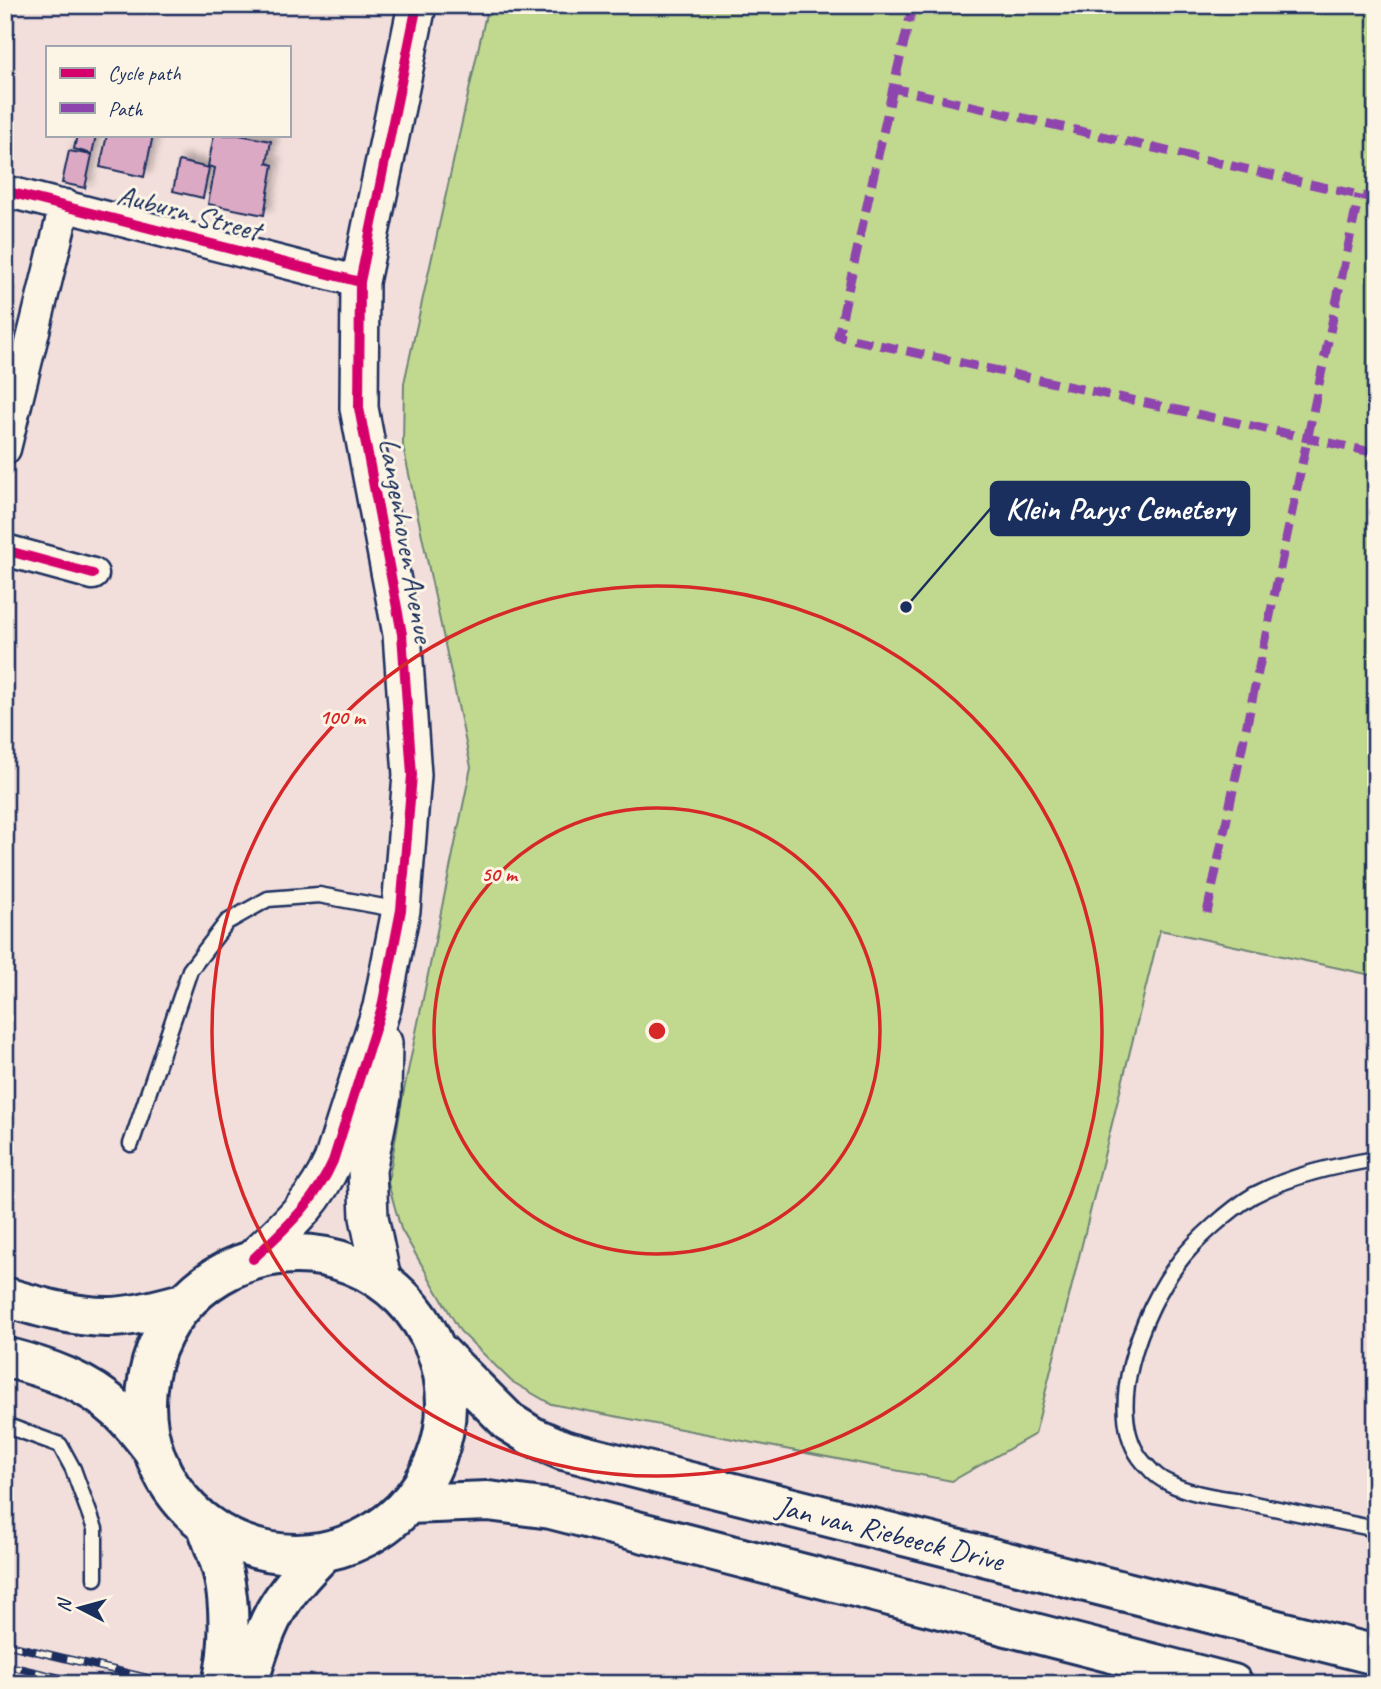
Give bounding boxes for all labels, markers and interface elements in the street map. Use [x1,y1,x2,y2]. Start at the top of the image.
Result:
legend [46,46,290,136]
text: Cycle path [108,60,181,86]
text: Path [108,96,144,122]
street label: Auburn Street [113,175,269,250]
street label: Langenhoven Avenue [370,435,444,648]
callout: Klein Parys Cemetery [991,482,1249,535]
text: Klein Parys Cemetery [1006,488,1238,529]
text: 100 m [319,704,367,730]
text: 50 m [481,861,519,887]
centre of rings [645,1019,669,1043]
street label: Jan van Riebeeck Drive [771,1486,1009,1580]
north arrow [46,1574,116,1644]
text: N [52,1596,77,1613]

